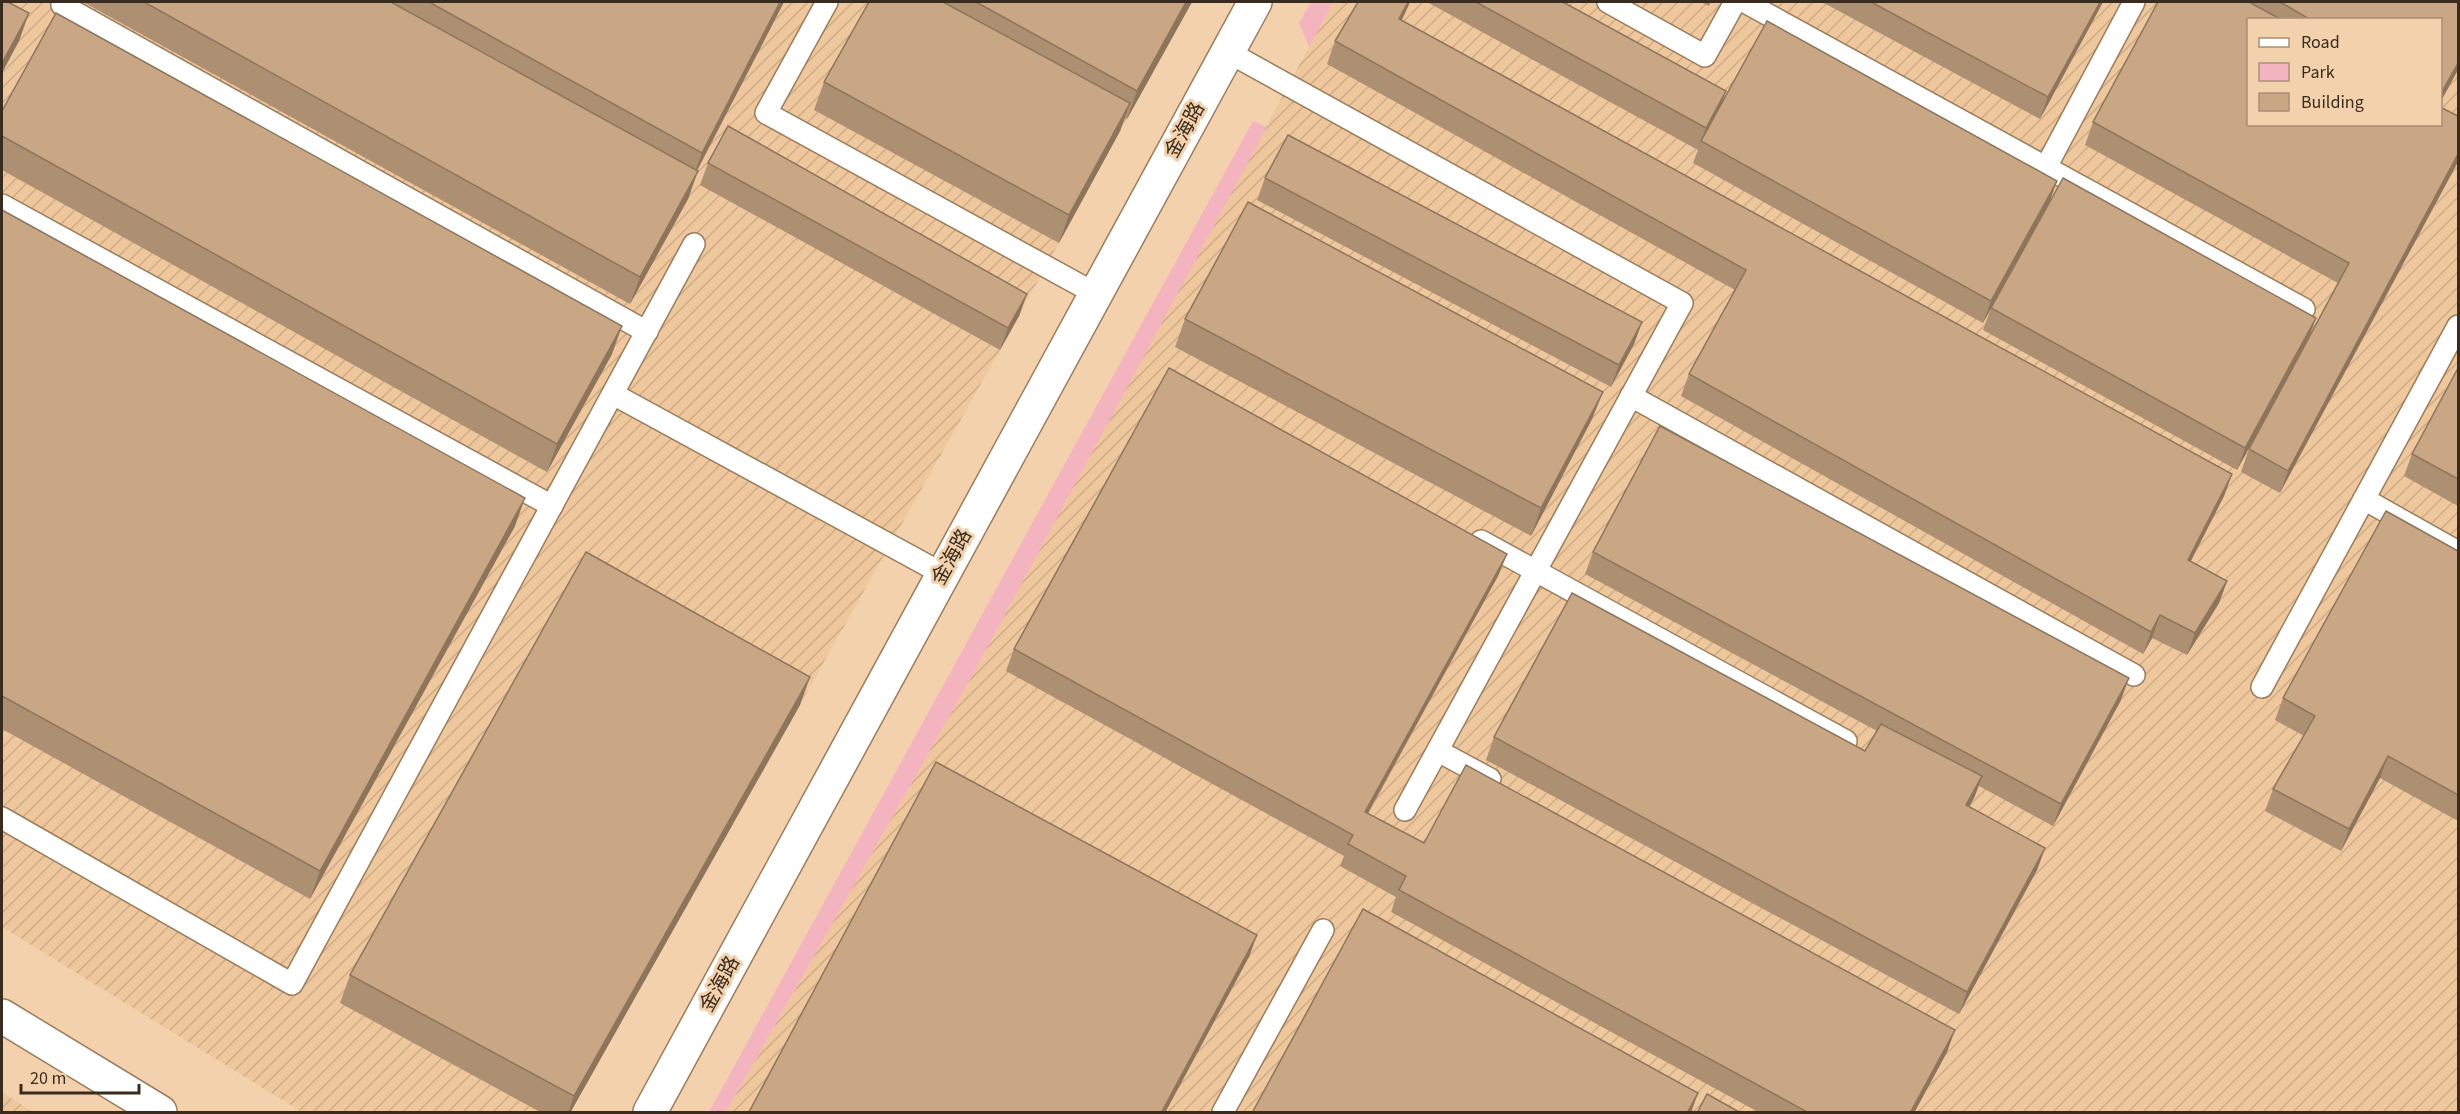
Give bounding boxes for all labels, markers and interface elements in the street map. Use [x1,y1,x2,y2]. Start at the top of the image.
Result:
legend [2247,18,2442,126]
text: Road [2301,30,2340,55]
text: Park [2301,60,2335,85]
text: Building [2301,90,2364,115]
street label: 金海路 [1158,97,1212,163]
street label: 金海路 [925,524,979,590]
street label: 金海路 [693,951,747,1017]
scale bar [21,1057,140,1095]
text: 20 m [30,1066,66,1091]

